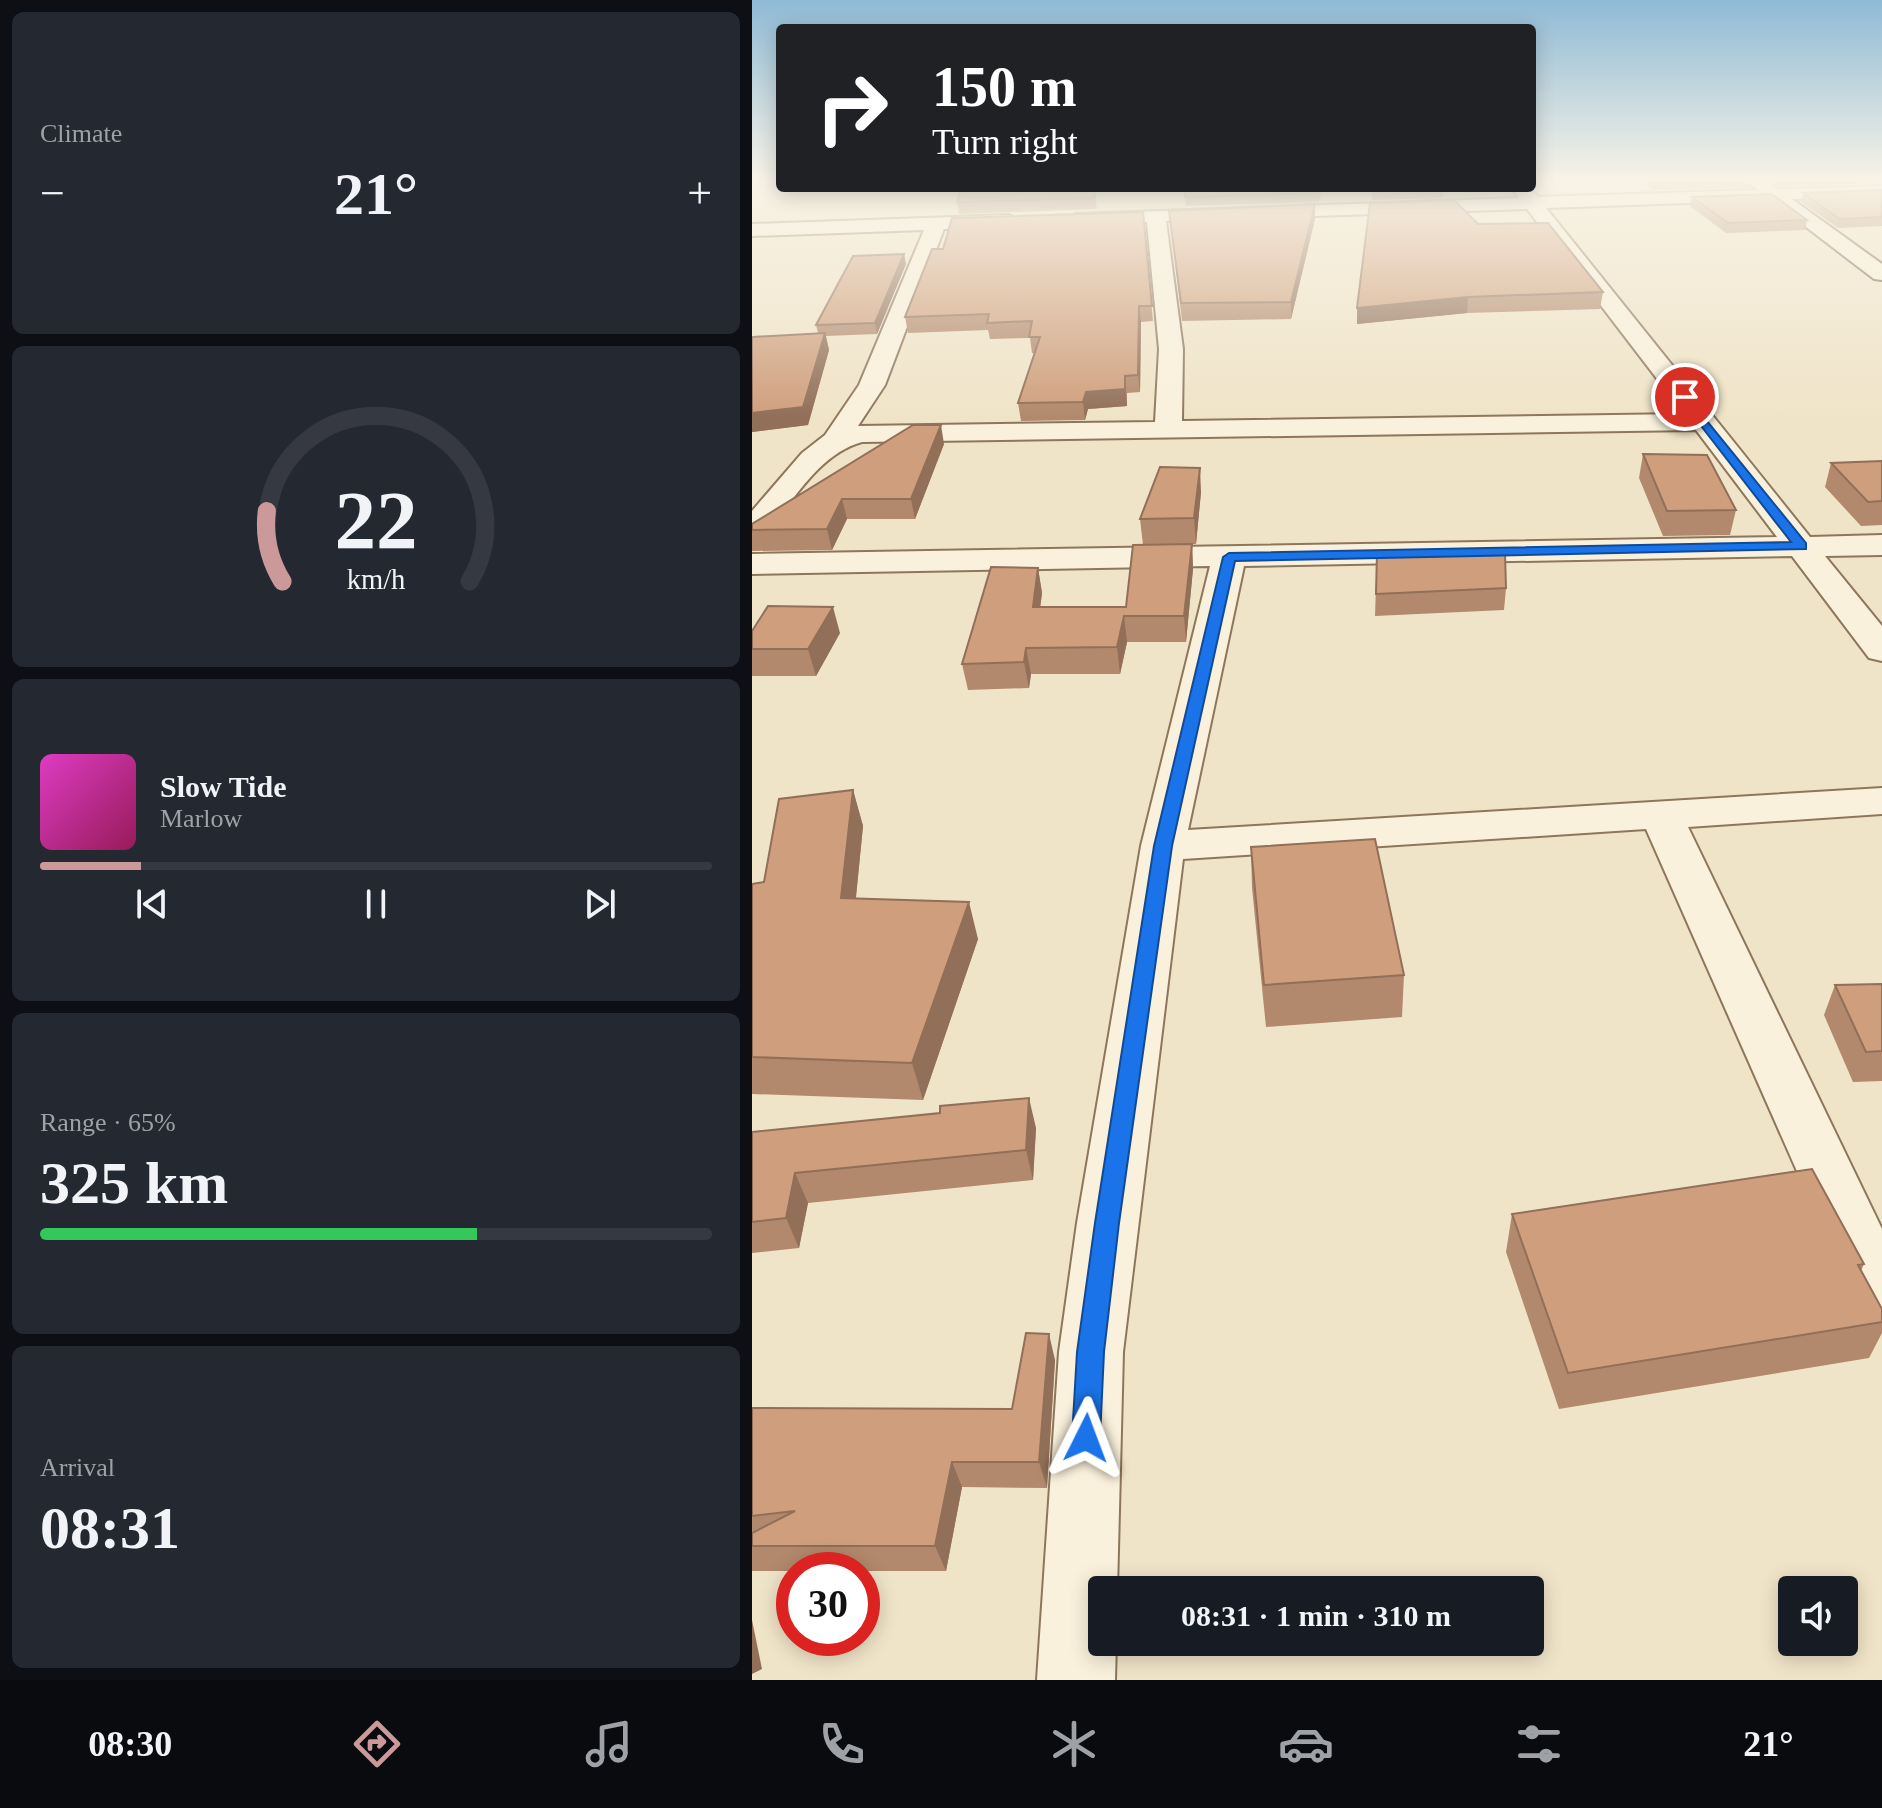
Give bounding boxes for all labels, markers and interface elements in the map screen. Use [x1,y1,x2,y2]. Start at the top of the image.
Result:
icon: right [800,56,904,160]
text: 150 m [932,56,1077,118]
text: Climate [40,119,122,148]
text: Turn right [932,122,1078,162]
text: 21° [334,161,418,227]
text: − [40,169,65,218]
text: + [687,169,712,218]
pin [1651,363,1719,431]
icon: arrive [1663,375,1707,419]
text: 22 [334,474,418,566]
text: km/h [347,565,405,596]
text: Slow Tide [160,770,286,803]
text: Marlow [160,804,242,833]
icon: previous [130,882,174,926]
icon: pause [354,882,398,926]
icon: next [578,882,622,926]
text: Range · 65% [40,1108,176,1137]
text: 325 km [40,1150,228,1216]
position arrow [1044,1396,1128,1480]
text: Arrival [40,1453,115,1482]
text: 08:31 [40,1495,180,1561]
speed limit sign: 30 [776,1552,880,1656]
map controls [1778,1576,1858,1656]
button: sound [1778,1576,1858,1656]
text: 08:31 · 1 min · 310 m [1181,1599,1451,1632]
icon: directions [349,1716,405,1772]
icon: music [581,1716,637,1772]
icon: phone [814,1716,870,1772]
icon: climate [1046,1716,1102,1772]
icon: car [1278,1716,1334,1772]
icon: filters [1511,1716,1567,1772]
text: 08:30 [88,1724,172,1764]
text: 21° [1743,1724,1794,1764]

